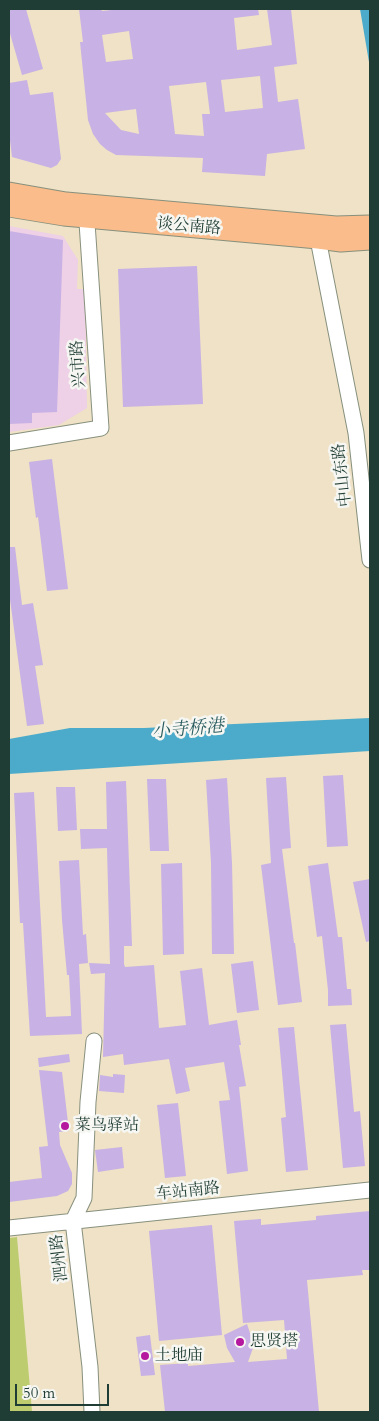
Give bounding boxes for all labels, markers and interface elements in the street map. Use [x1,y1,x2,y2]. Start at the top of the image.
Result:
street label: 谈公南路 [156,215,222,239]
street label: 兴市路 [68,339,90,389]
street label: 中山东路 [330,442,356,508]
water label: 小寺桥港 [151,716,225,744]
place label: 菜鸟驿站 [75,1116,139,1136]
marker: 菜鸟驿站 [59,1120,71,1132]
street label: 车站南路 [155,1179,221,1205]
street label: 泗州路 [48,1233,72,1283]
place label: 思贤塔 [250,1332,298,1352]
marker: 思贤塔 [234,1336,246,1348]
place label: 土地庙 [155,1346,203,1366]
marker: 土地庙 [139,1350,151,1362]
scale bar [18,1374,111,1406]
text: 50 m [23,1383,55,1403]

